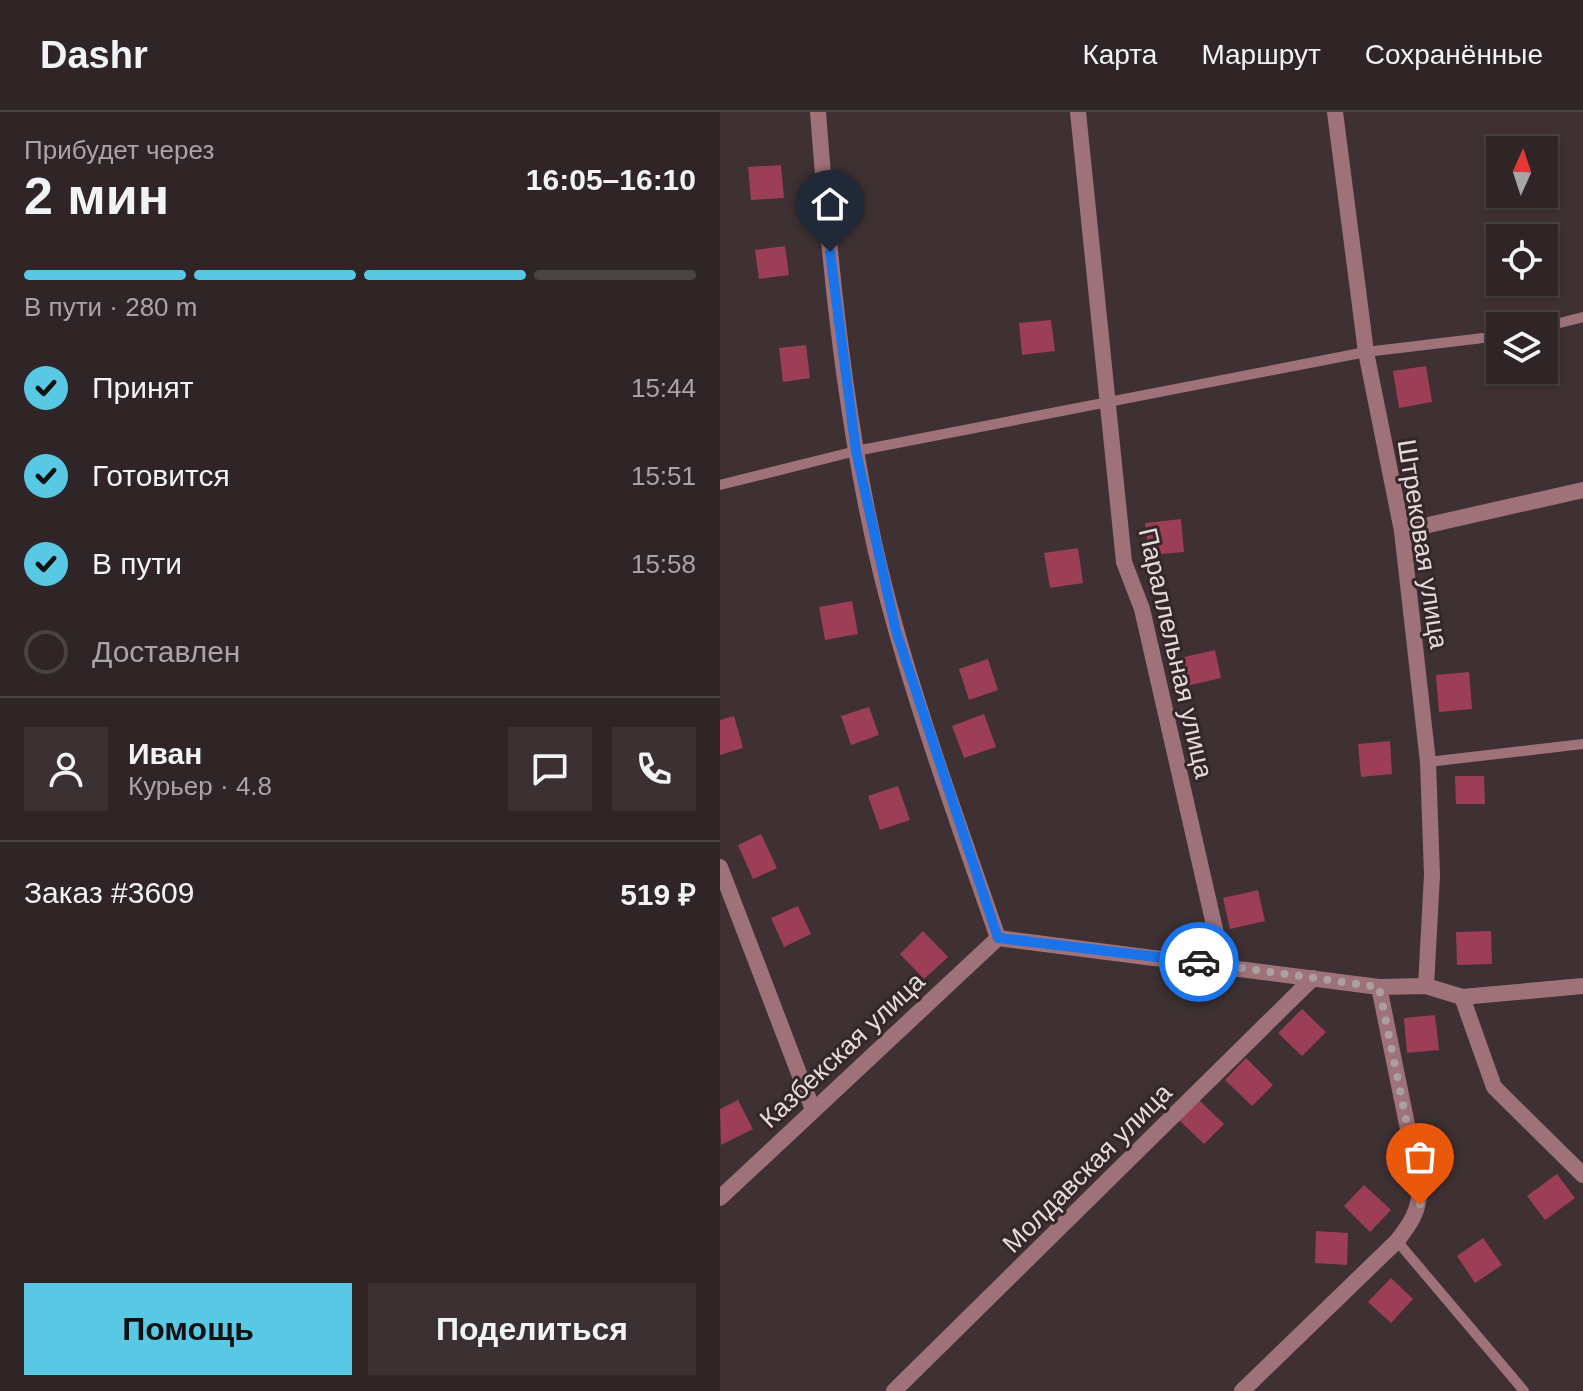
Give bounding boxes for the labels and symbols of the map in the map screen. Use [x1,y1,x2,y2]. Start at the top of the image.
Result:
north arrow [1486,136,1558,208]
pin [796,170,864,252]
street label: Штрековая улица [1392,437,1454,651]
street label: Параллельная улица [1133,525,1220,782]
courier [1159,922,1239,1002]
street label: Казбекская улица [754,966,931,1134]
street label: Молдавская улица [996,1077,1178,1259]
pin [1386,1123,1454,1205]

